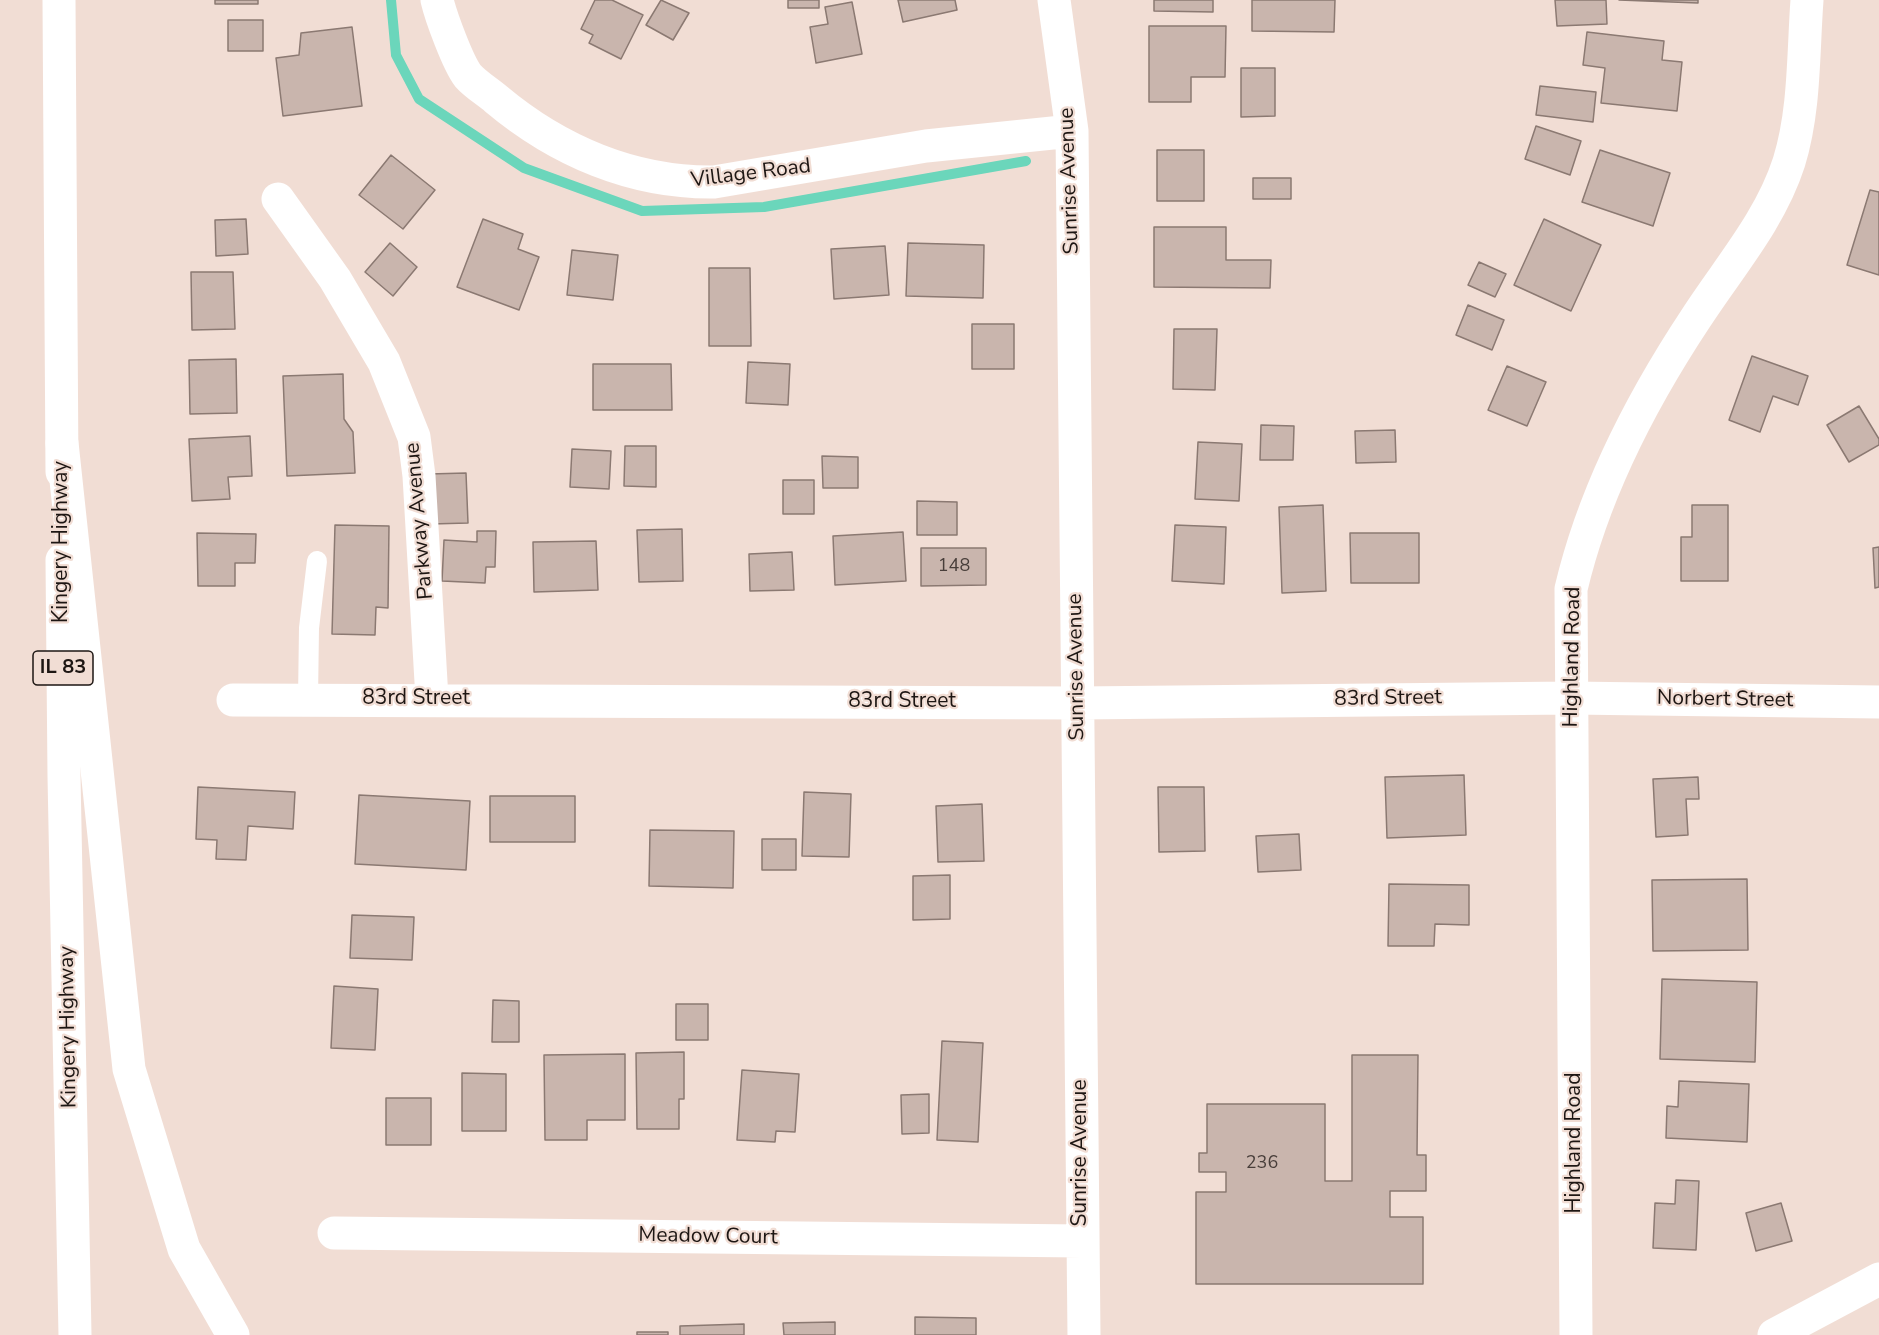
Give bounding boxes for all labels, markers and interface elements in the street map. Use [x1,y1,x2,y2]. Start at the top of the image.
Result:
street label: Sunrise Avenue [1055,107,1085,255]
street label: Village Road [690,154,812,194]
street label: Parkway Avenue [401,441,439,601]
street label: Kingery Highway [49,461,75,623]
house number: 148 [938,556,970,578]
street label: Highland Road [1559,586,1587,728]
street label: Sunrise Avenue [1063,593,1091,741]
road number: IL 83 [33,651,93,685]
street label: 83rd Street [1334,685,1442,713]
street label: 83rd Street [362,686,470,712]
street label: Norbert Street [1657,686,1793,714]
street label: 83rd Street [848,689,956,715]
street label: Kingery Highway [55,946,83,1108]
street label: Highland Road [1562,1073,1588,1213]
street label: Sunrise Avenue [1068,1079,1094,1227]
house number: 236 [1246,1153,1278,1175]
street label: Meadow Court [638,1223,778,1251]

